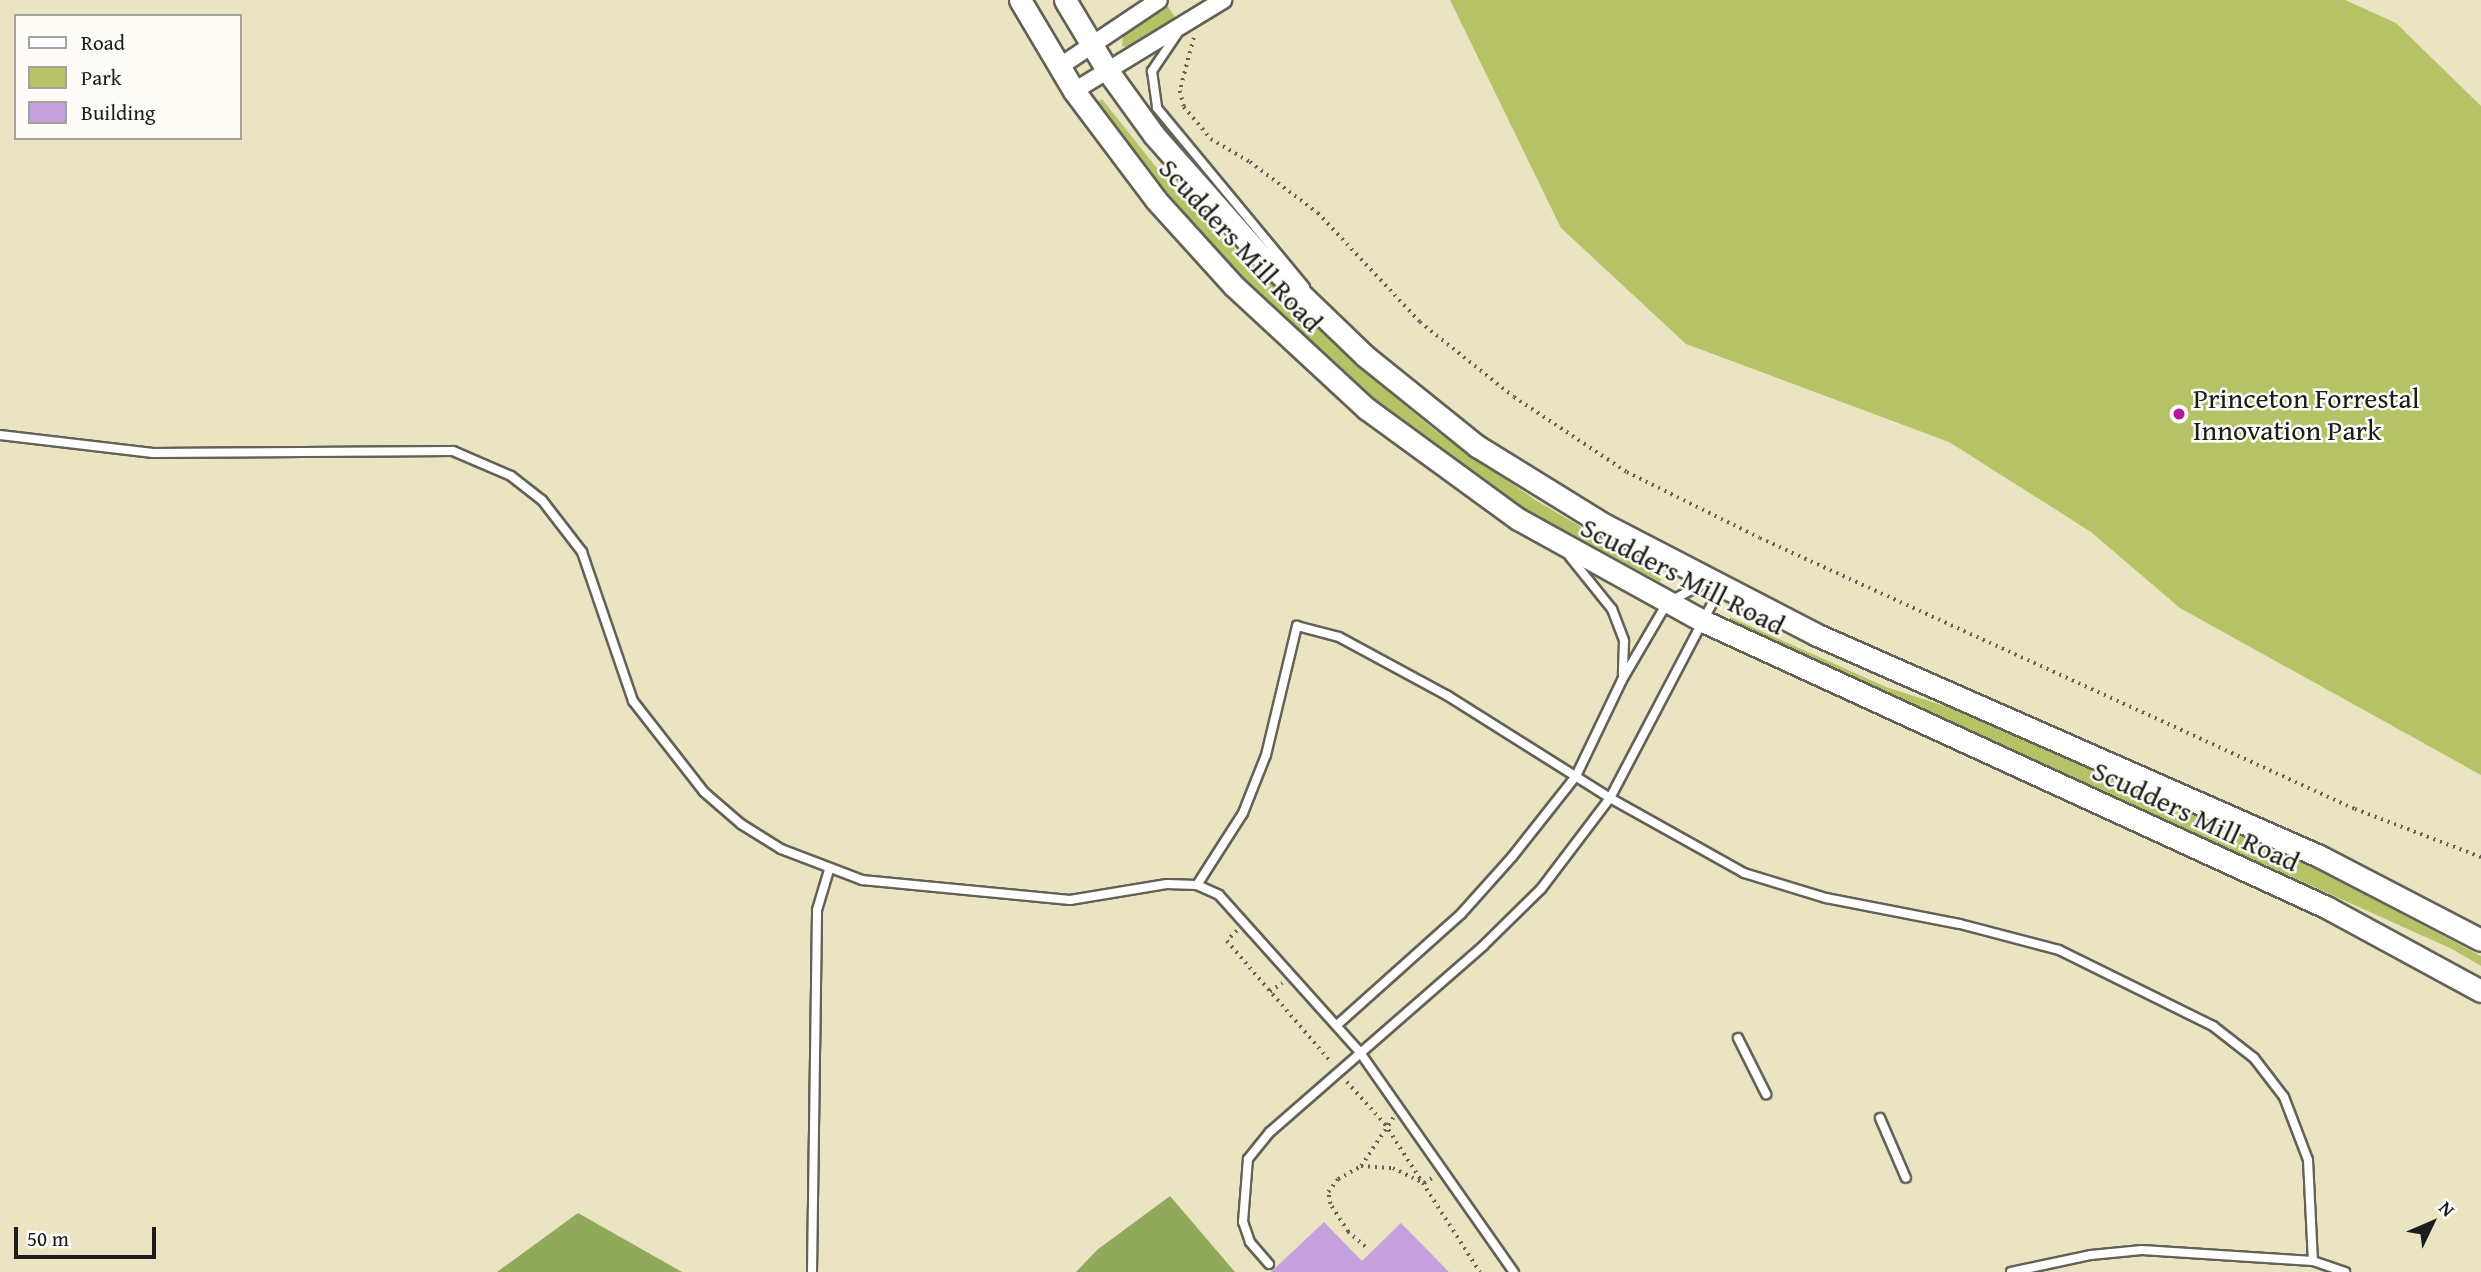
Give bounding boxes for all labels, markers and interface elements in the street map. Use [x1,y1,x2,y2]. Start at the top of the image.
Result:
legend [14,14,242,140]
text: Road [81,27,125,58]
text: Park [81,62,122,93]
text: Building [81,97,155,128]
street label: Scudders Mill Road [1152,151,1330,339]
place label: Princeton Forrestal Innovation Park [2193,381,2420,447]
marker: Princeton Forrestal Innovation Park [2171,406,2187,422]
street label: Scudders Mill Road [1575,510,1791,642]
street label: Scudders Mill Road [2087,753,2305,879]
north arrow [2397,1188,2467,1258]
text: N [2433,1194,2462,1223]
scale bar [18,1212,159,1256]
text: 50 m [27,1223,69,1254]

